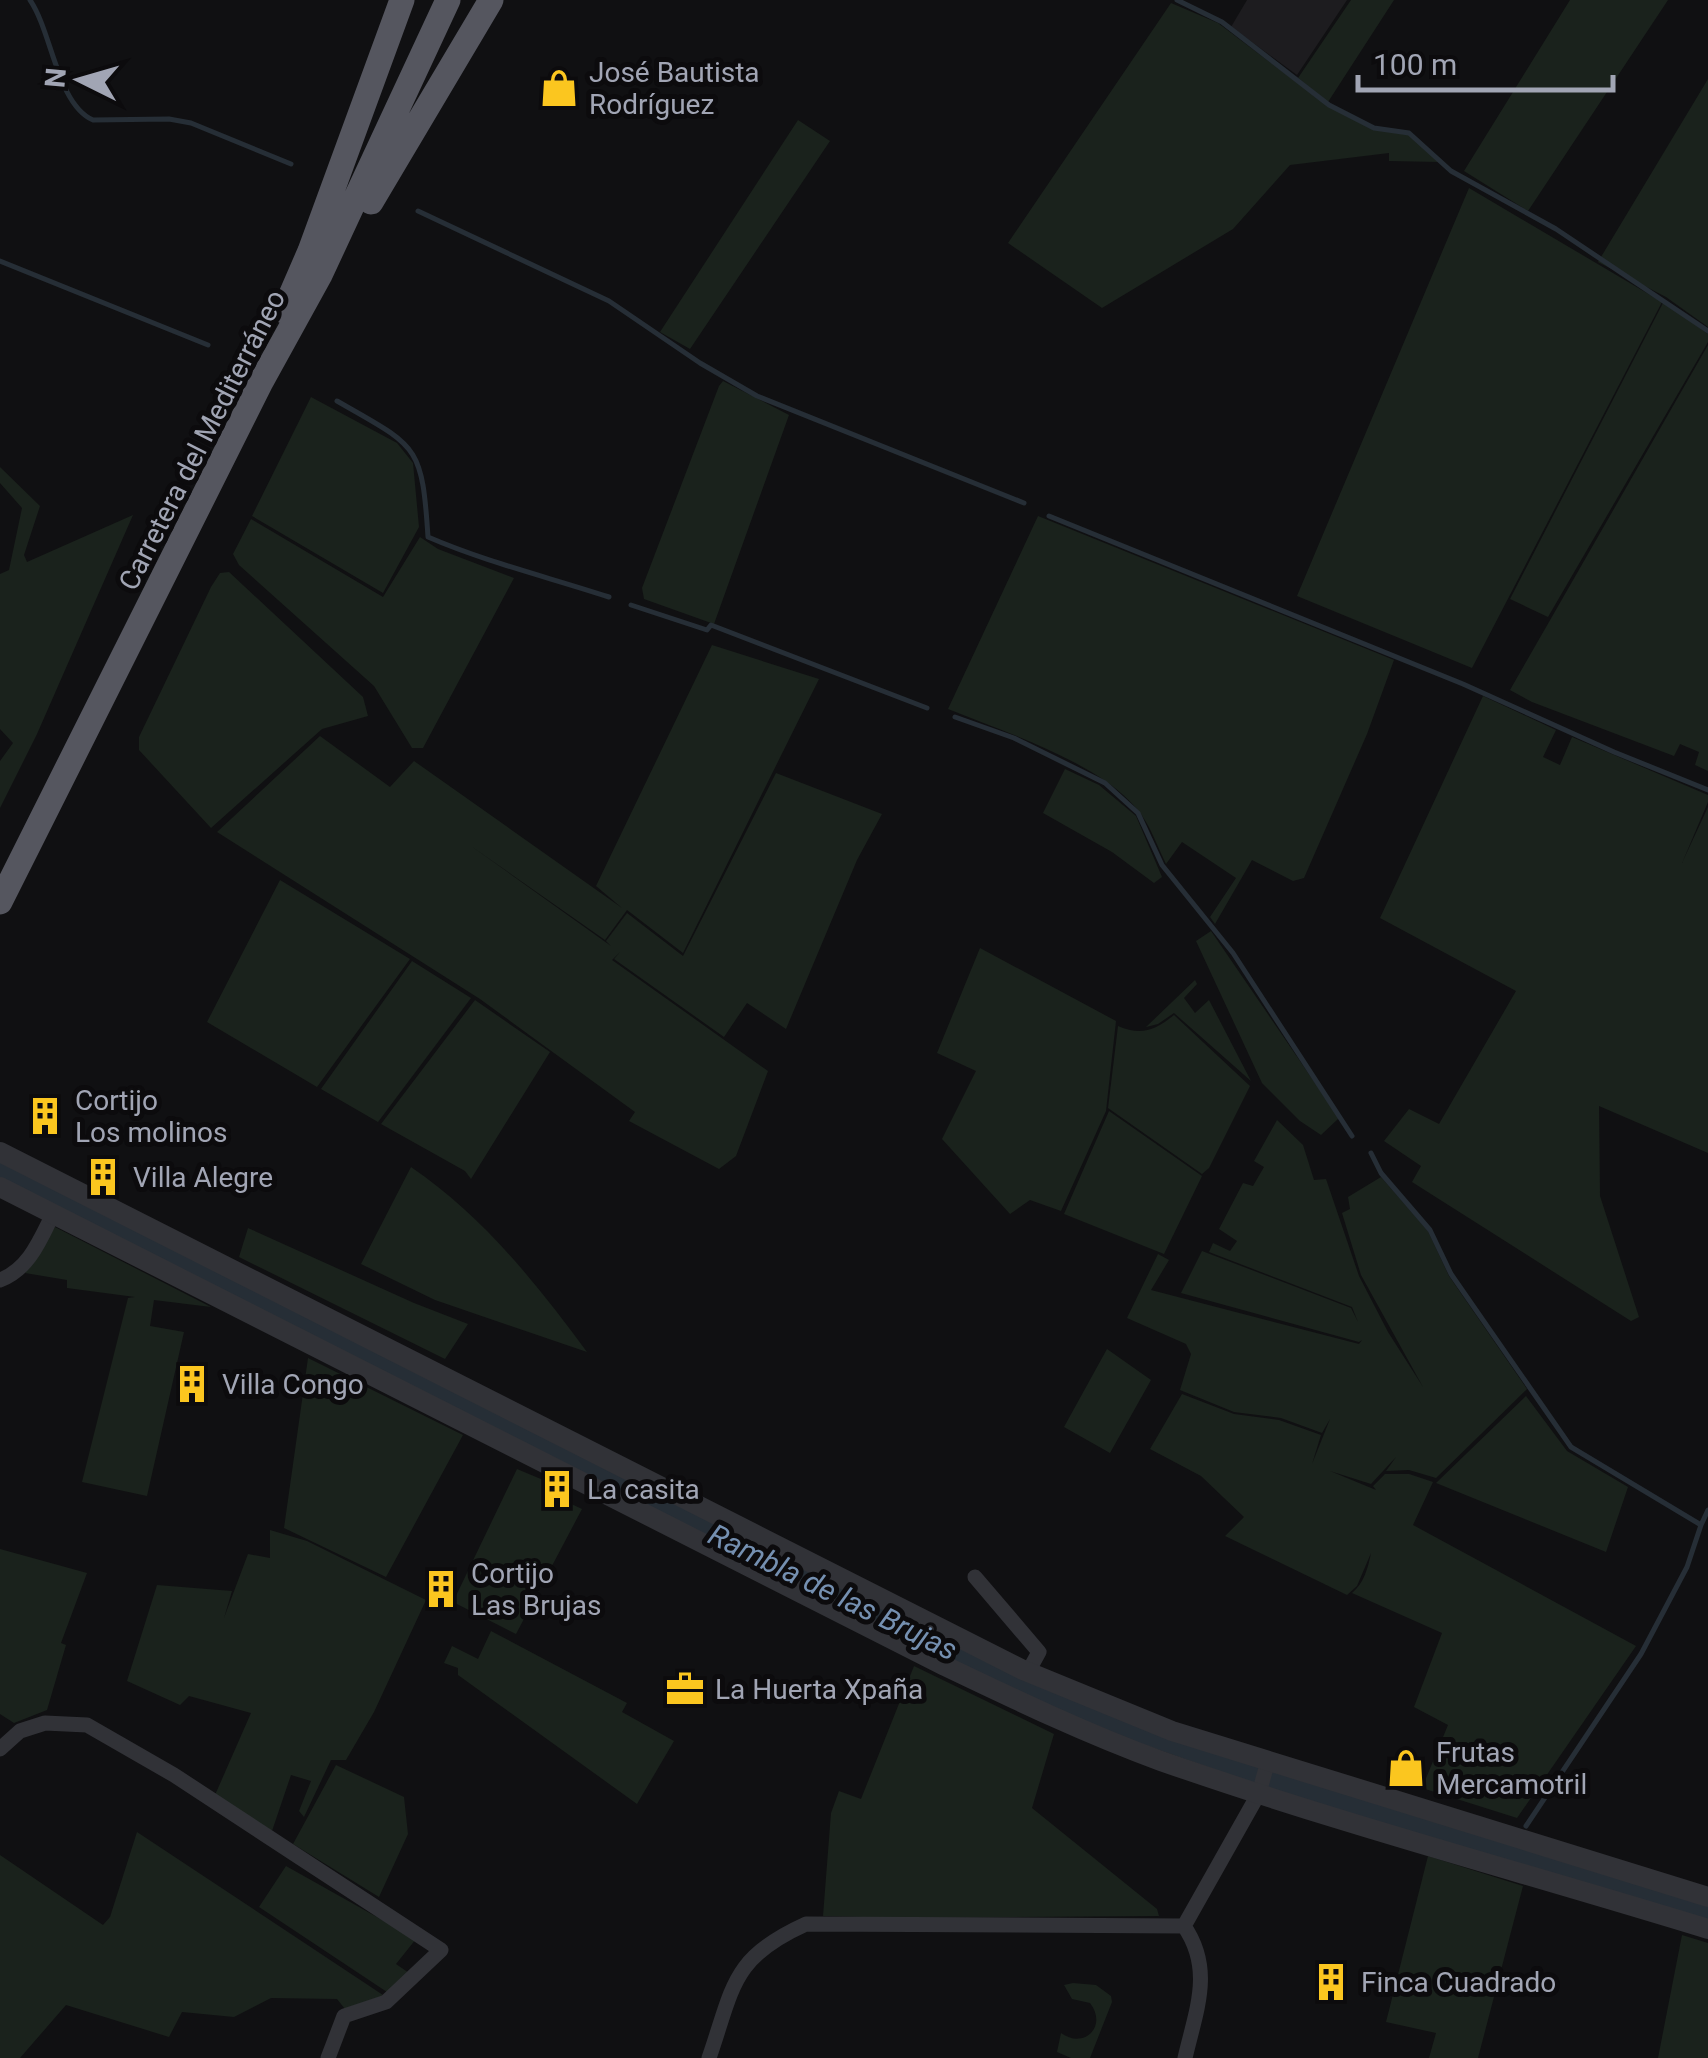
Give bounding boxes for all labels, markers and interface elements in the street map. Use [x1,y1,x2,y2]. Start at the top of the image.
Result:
north arrow [30,30,130,130]
scale bar [1358,30,1613,92]
text: 100 m [1373,47,1457,82]
place label: José Bautista Rodríguez [589,56,760,121]
text: N [38,67,73,89]
shop icon: José Bautista Rodríguez [538,67,580,109]
street label: Carretera del Mediterráneo [112,284,292,596]
place label: Cortijo Los molinos [75,1084,227,1149]
building icon: Cortijo Los molinos [24,1095,66,1137]
building icon: Villa Alegre [82,1156,124,1198]
place label: Villa Alegre [133,1161,273,1194]
building icon: Villa Congo [171,1363,213,1405]
place label: Villa Congo [222,1368,364,1401]
building icon: La casita [536,1468,578,1510]
place label: La casita [587,1473,700,1506]
water label: Rambla de las Brujas [703,1517,963,1667]
place label: Cortijo Las Brujas [471,1557,601,1622]
building icon: Cortijo Las Brujas [420,1568,462,1610]
office icon: La Huerta Xpaña [664,1668,706,1710]
place label: La Huerta Xpaña [715,1673,923,1706]
place label: Frutas Mercamotril [1436,1736,1587,1801]
shop icon: Frutas Mercamotril [1385,1747,1427,1789]
building icon: Finca Cuadrado [1310,1961,1352,2003]
place label: Finca Cuadrado [1361,1966,1556,1999]

